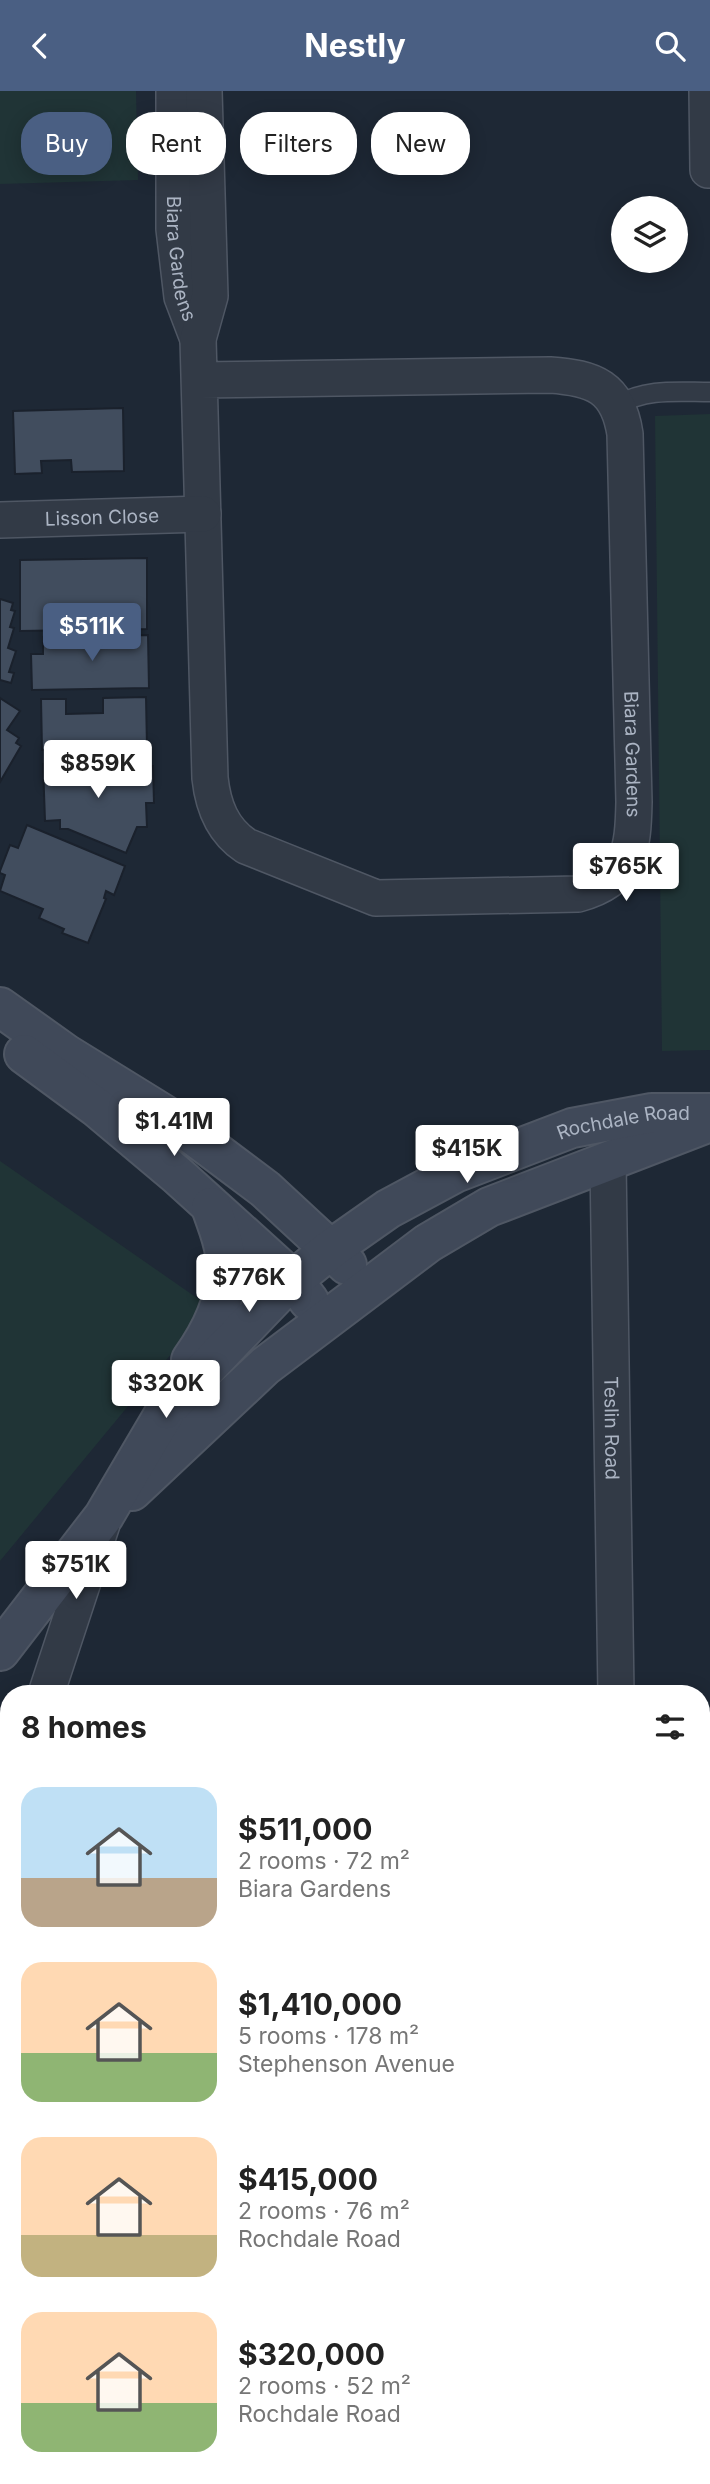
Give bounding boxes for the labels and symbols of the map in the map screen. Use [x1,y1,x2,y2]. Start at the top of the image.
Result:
street label: Biara Gardens [163,196,202,324]
street label: Lisson Close [44,504,159,530]
pin: $511K [43,603,141,663]
street label: Biara Gardens [620,691,646,818]
pin: $859K [49,741,147,800]
pin: $765K [577,843,675,903]
pin: $1.41M [117,1098,231,1158]
street label: Rochdale Road [553,1101,690,1144]
pin: $415K [418,1125,516,1185]
pin: $776K [200,1255,298,1314]
pin: $320K [117,1361,215,1420]
street label: Teslin Road [600,1376,624,1480]
pin: $751K [27,1541,125,1601]

